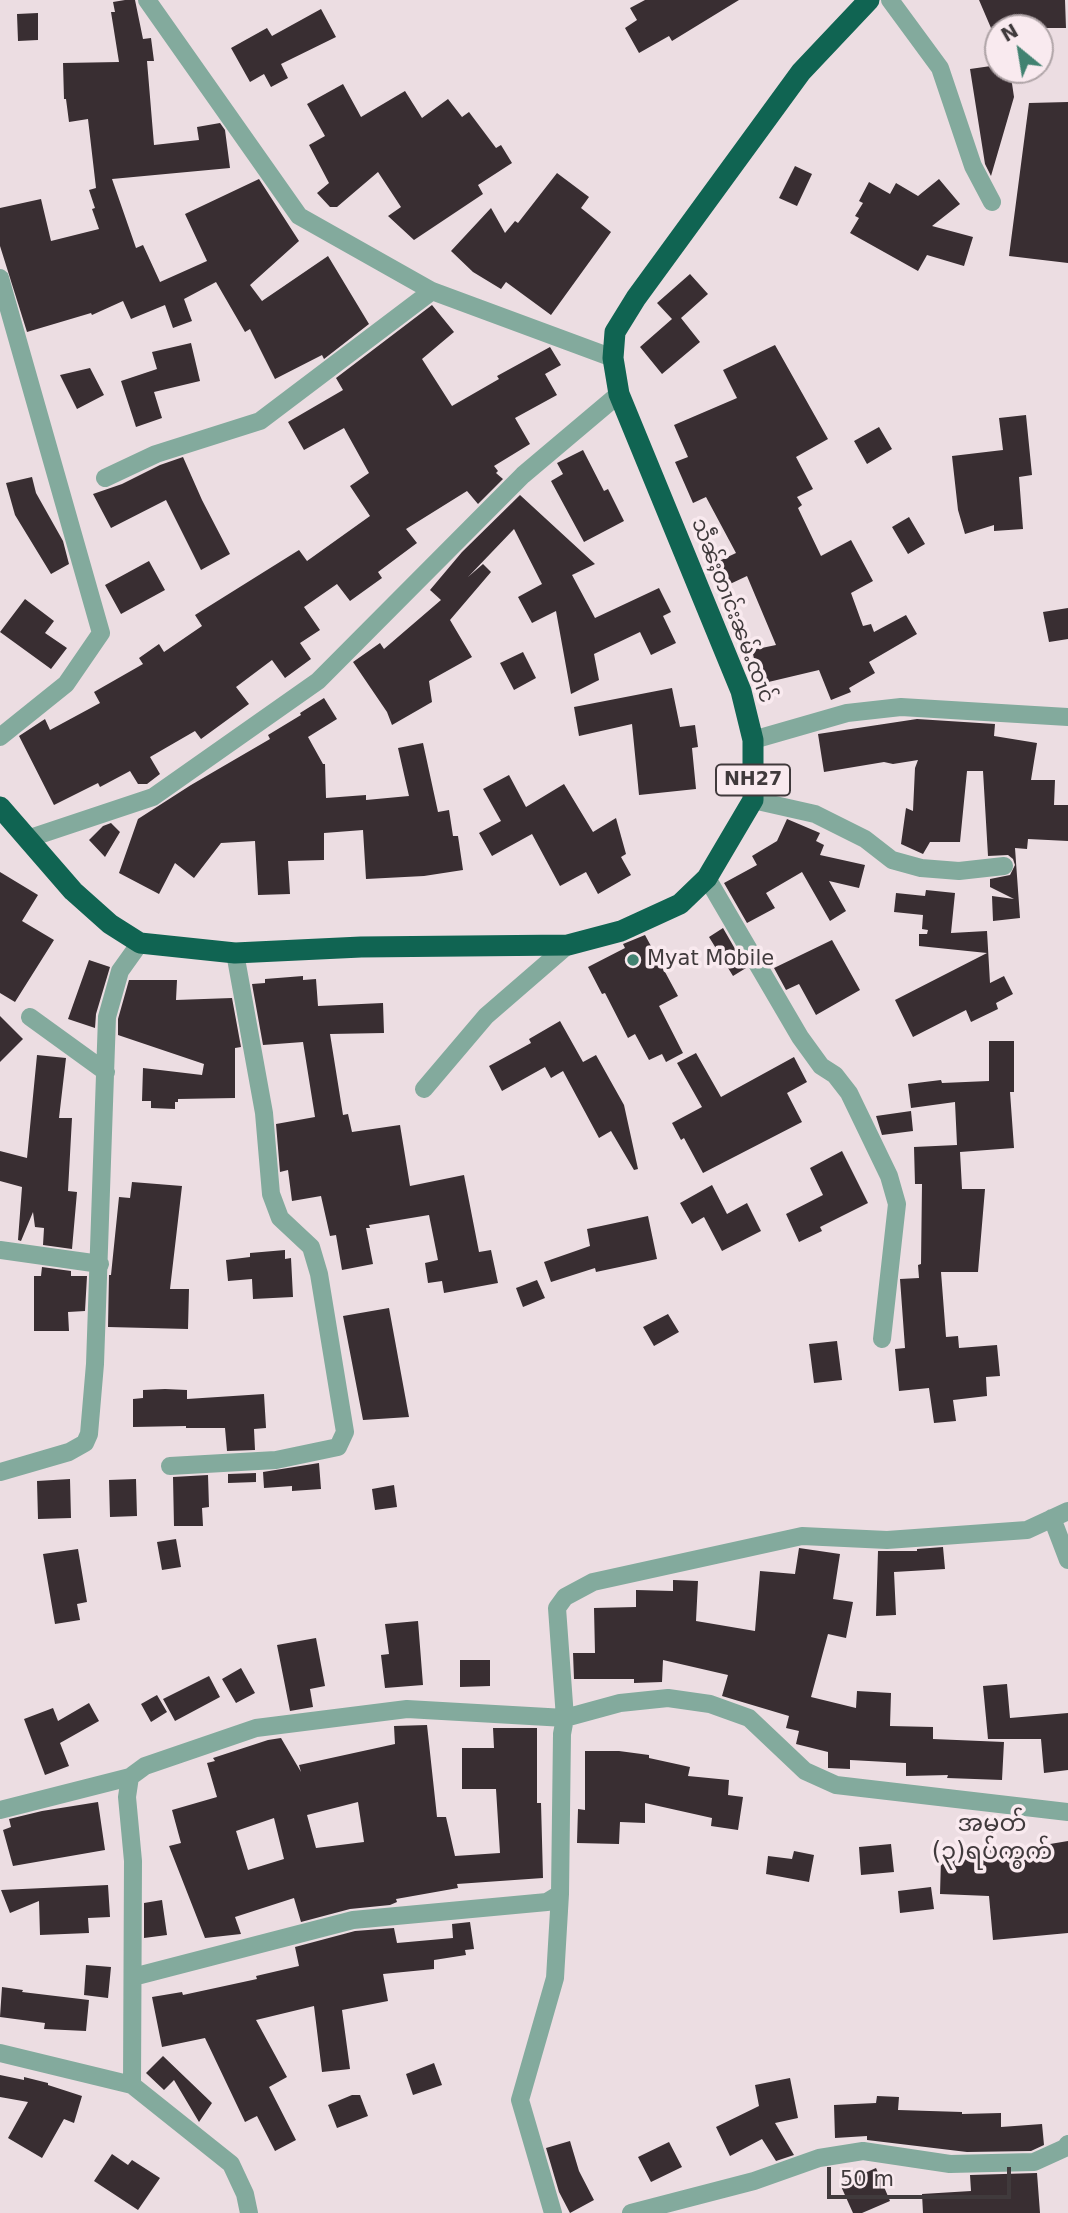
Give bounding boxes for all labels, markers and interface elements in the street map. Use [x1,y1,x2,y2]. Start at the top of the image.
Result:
north arrow [984,14,1054,84]
text: N [997,19,1022,46]
street label: သဵၼ်ႈတၢင်းၼမ်ႉၸၢင် [685,515,779,707]
road number: NH27 [716,764,790,796]
place label: Myat Mobile [647,947,774,973]
marker: Myat Mobile [625,952,641,968]
district label: အမှတ် (၃)ရပ်ကွက် [932,1811,1052,1867]
scale bar [830,2154,1014,2198]
text: 50 m [840,2167,894,2191]

